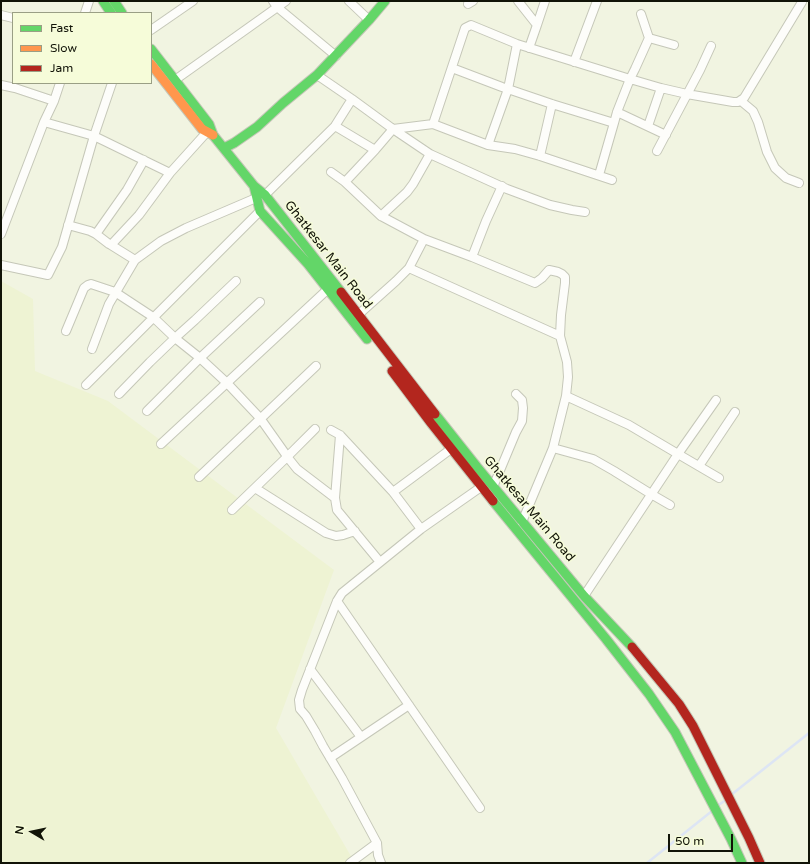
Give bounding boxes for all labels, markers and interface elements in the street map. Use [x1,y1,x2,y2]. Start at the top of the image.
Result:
legend [12,12,152,84]
text: Fast [50,21,73,35]
text: Slow [50,41,77,55]
text: Jam [50,61,73,75]
street label: Ghatkesar Main Road [281,198,375,312]
street label: Ghatkesar Main Road [480,453,578,565]
north arrow [12,812,52,852]
text: N [13,825,27,835]
scale bar [670,826,735,852]
text: 50 m [675,834,704,848]

